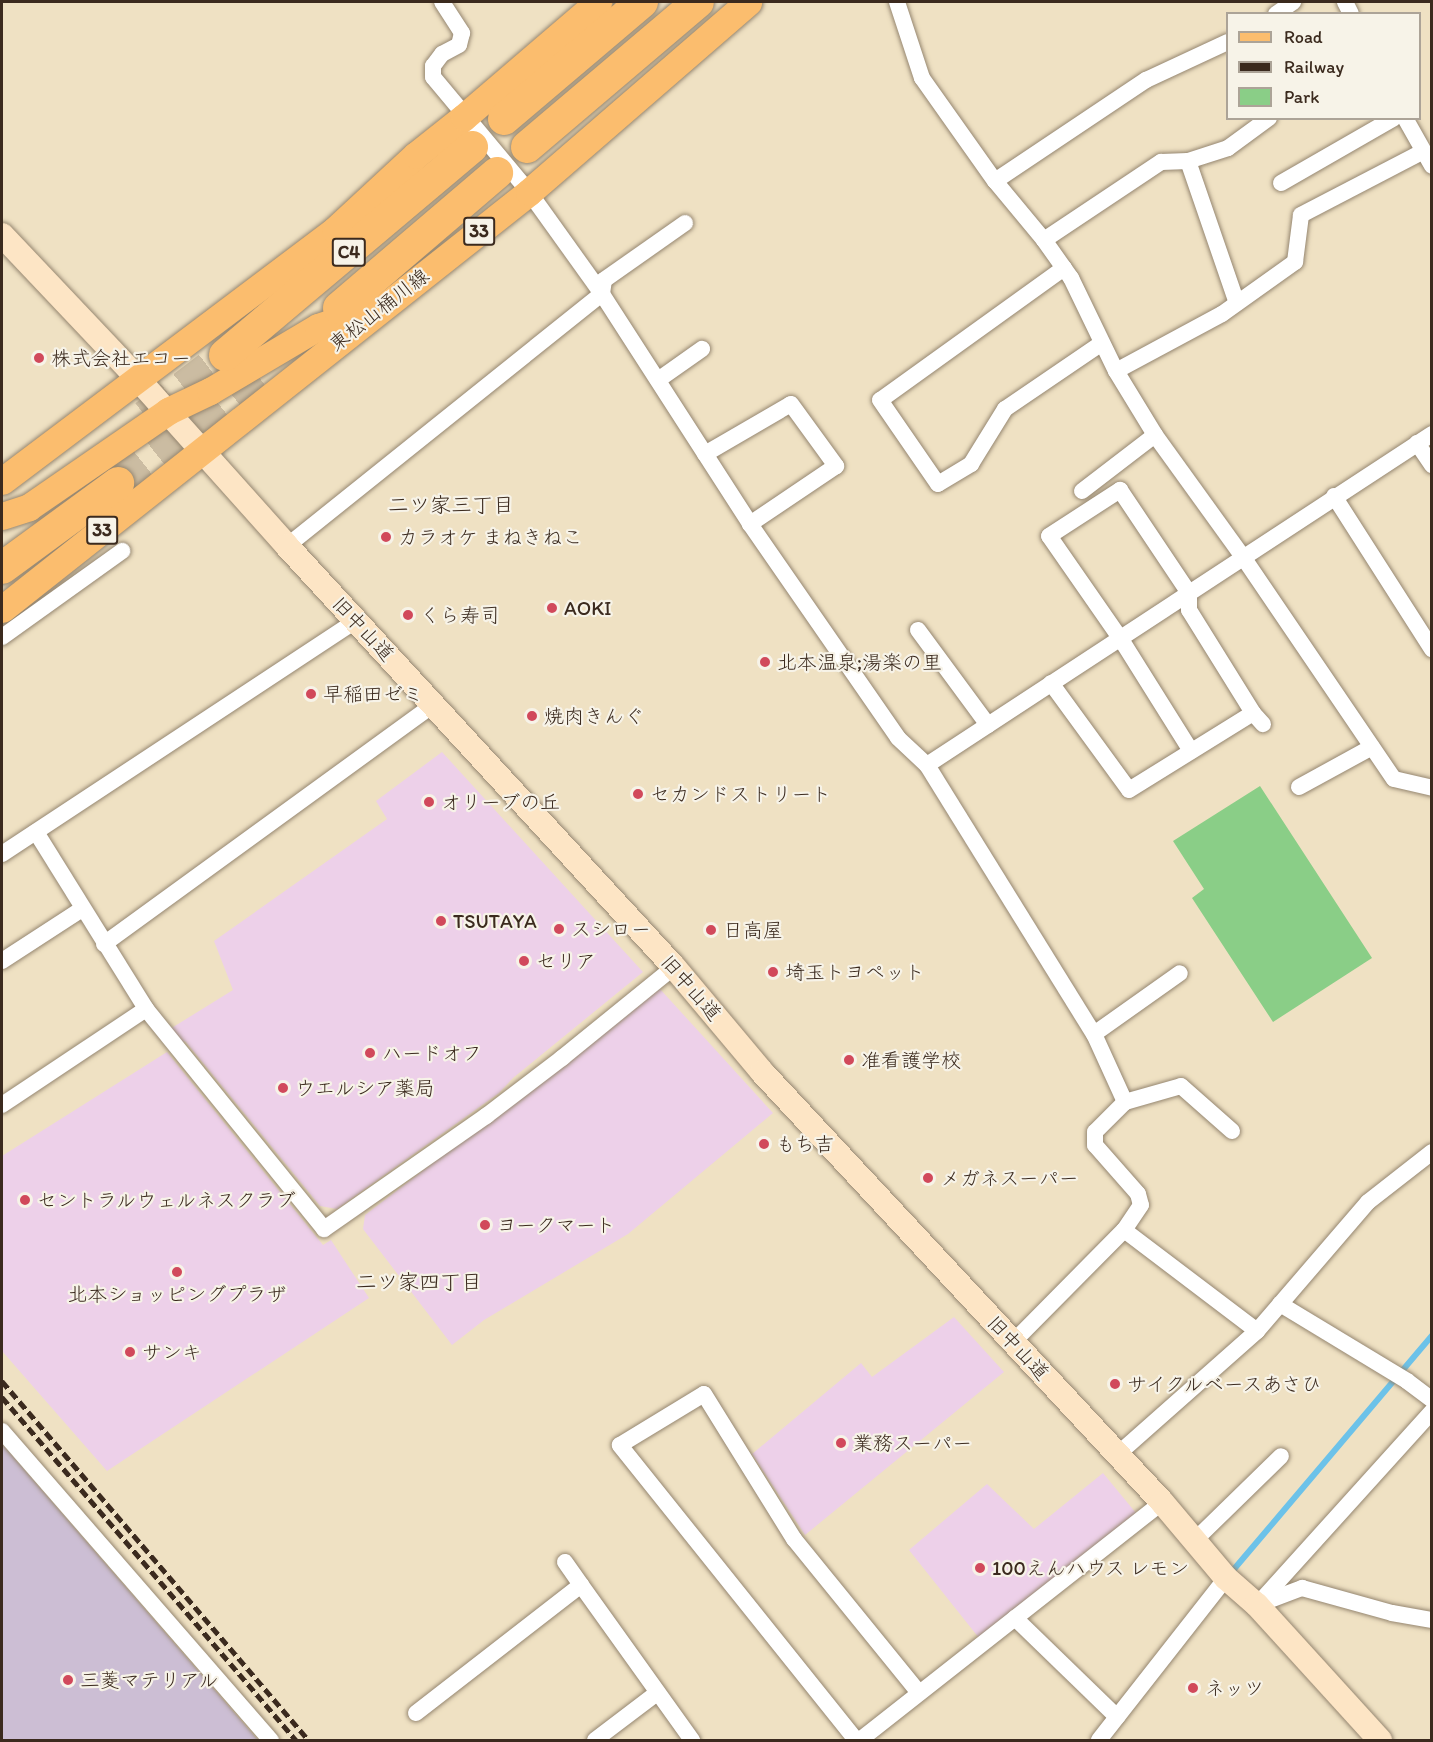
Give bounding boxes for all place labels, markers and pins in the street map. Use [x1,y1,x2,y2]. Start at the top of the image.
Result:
place label: 株式会社エコー [51,346,191,370]
marker: 株式会社エコー [32,351,46,365]
place label: カラオケ まねきねこ [398,525,582,549]
marker: カラオケ まねきねこ [379,530,393,544]
place label: AOKI [564,596,611,620]
marker: AOKI [545,601,559,615]
place label: くら寿司 [420,603,500,627]
marker: くら寿司 [401,608,415,622]
place label: 北本温泉;湯楽の里 [777,650,942,674]
marker: 北本温泉;湯楽の里 [758,655,772,669]
place label: 早稲田ゼミ [323,682,423,706]
marker: 早稲田ゼミ [304,687,318,701]
place label: 焼肉きんぐ [544,704,644,728]
marker: 焼肉きんぐ [525,709,539,723]
place label: セカンドストリート [650,782,830,806]
marker: セカンドストリート [631,787,645,801]
place label: オリーブの丘 [441,790,561,814]
marker: オリーブの丘 [422,795,436,809]
place label: TSUTAYA [453,909,537,933]
marker: TSUTAYA [434,914,448,928]
place label: スシロー [571,917,651,941]
place label: 日高屋 [723,918,783,942]
marker: スシロー [552,922,566,936]
marker: 日高屋 [704,923,718,937]
place label: セリア [536,949,596,973]
marker: セリア [517,954,531,968]
place label: 埼玉トヨペット [785,960,925,984]
marker: 埼玉トヨペット [766,965,780,979]
place label: ハードオフ [382,1041,482,1065]
marker: ハードオフ [363,1046,377,1060]
place label: 准看護学校 [861,1048,961,1072]
marker: 准看護学校 [842,1053,856,1067]
place label: ウエルシア薬局 [295,1076,435,1100]
marker: ウエルシア薬局 [276,1081,290,1095]
place label: もち吉 [776,1132,836,1156]
marker: もち吉 [757,1137,771,1151]
place label: メガネスーパー [940,1166,1079,1190]
marker: メガネスーパー [921,1171,935,1185]
place label: セントラルウェルネスクラブ [37,1188,297,1212]
marker: セントラルウェルネスクラブ [18,1193,32,1207]
place label: ヨークマート [497,1213,616,1237]
marker: ヨークマート [478,1218,492,1232]
marker: 北本ショッピングプラザ [170,1265,184,1279]
place label: 北本ショッピングプラザ [67,1282,287,1306]
place label: サンキ [142,1340,202,1364]
marker: サンキ [123,1345,137,1359]
place label: サイクルベースあさひ [1127,1372,1327,1396]
marker: サイクルベースあさひ [1108,1377,1122,1391]
place label: 業務スーパー [853,1431,972,1455]
marker: 業務スーパー [834,1436,848,1450]
place label: 100えんハウス レモン [992,1556,1190,1580]
marker: 100えんハウス レモン [973,1561,987,1575]
place label: 三菱マテリアル [80,1668,220,1692]
marker: 三菱マテリアル [61,1673,75,1687]
place label: ネッツ [1205,1676,1265,1700]
marker: ネッツ [1186,1681,1200,1695]

